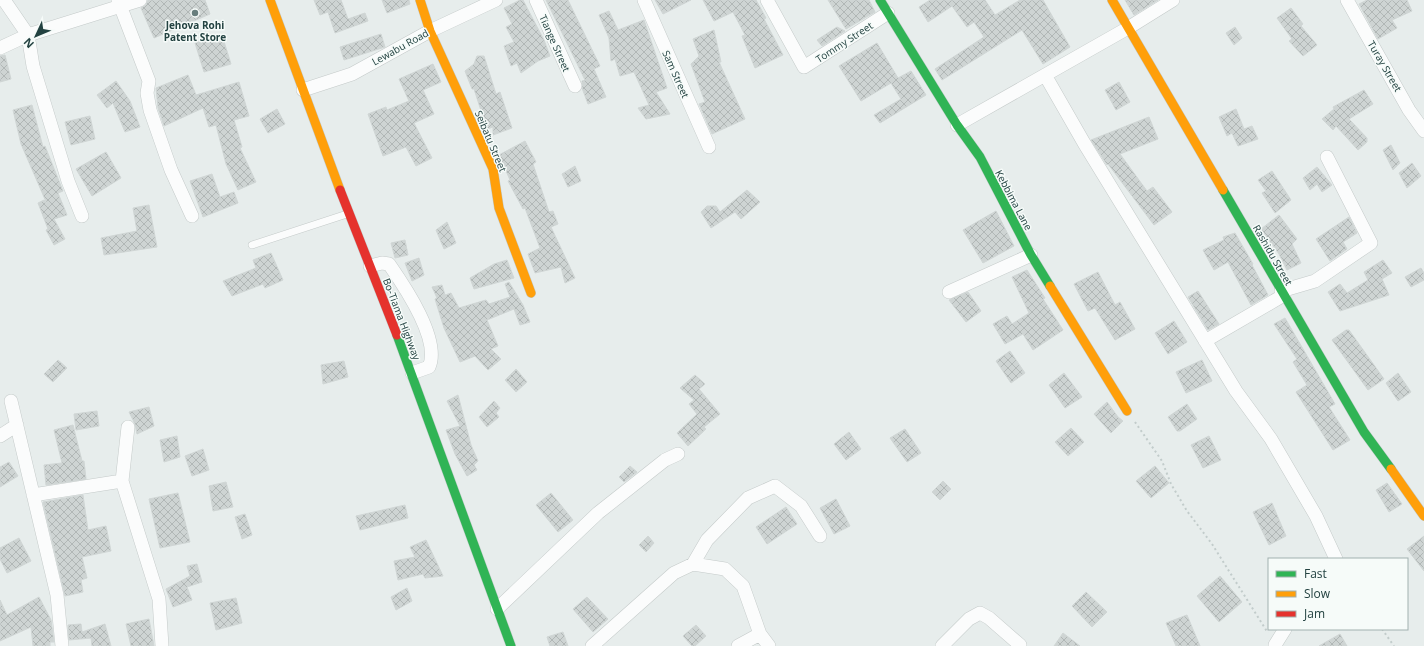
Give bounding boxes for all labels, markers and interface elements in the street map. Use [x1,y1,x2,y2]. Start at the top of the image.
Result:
marker: Jehova Rohi Patent Store [190,8,200,18]
street label: Tiange Street [536,12,574,74]
north arrow [16,16,56,56]
place label: Jehova Rohi Patent Store [164,18,226,44]
street label: Tommy Street [813,18,876,66]
street label: Lewabu Road [369,26,431,68]
text: N [20,35,37,52]
street label: Turay Street [1365,38,1405,94]
street label: Sam Street [659,48,693,100]
street label: Seibatu Street [472,108,510,174]
street label: Kebbima Lane [992,167,1036,233]
street label: Rashidu Street [1250,222,1296,288]
street label: Bo-Tiama Highway [380,276,424,363]
legend [1268,558,1408,630]
text: Fast [1304,565,1327,582]
text: Slow [1304,585,1331,602]
text: Jam [1303,605,1325,622]

